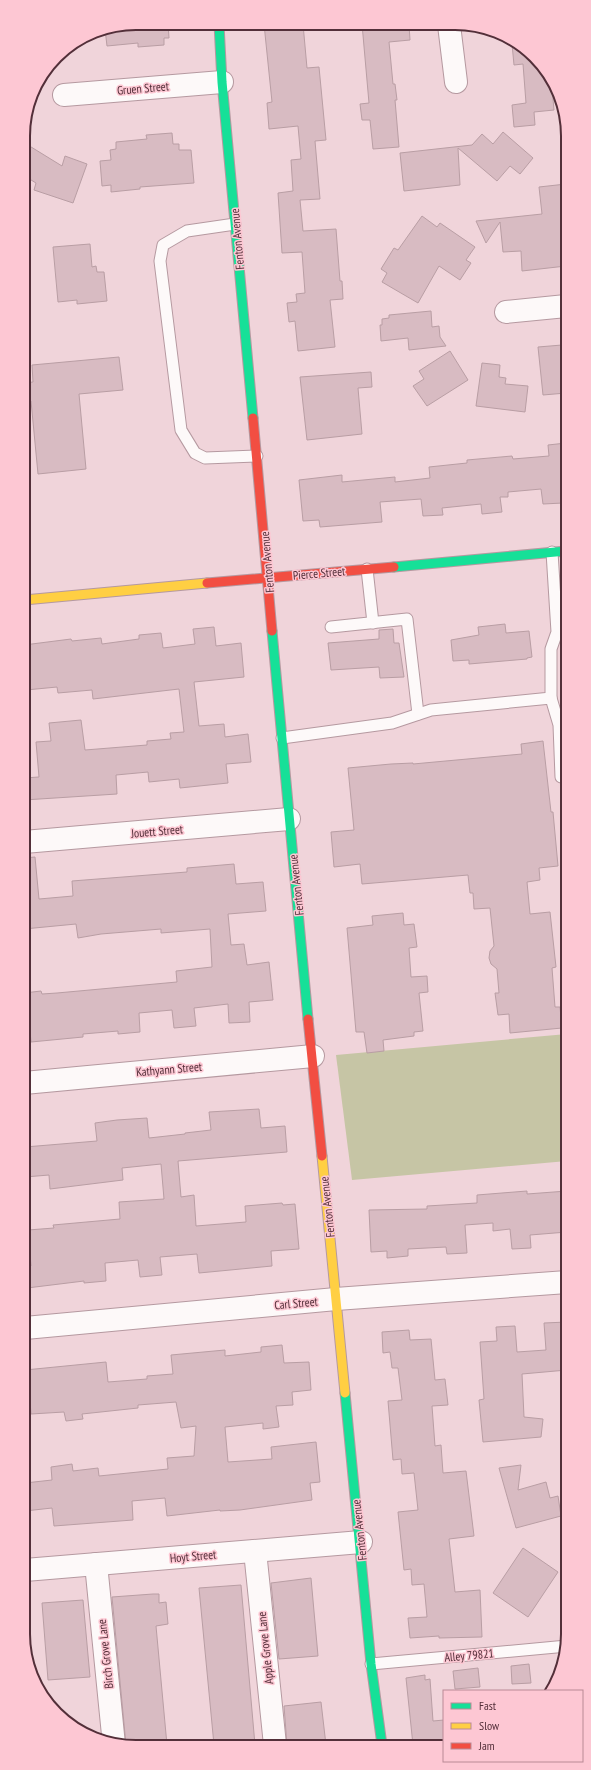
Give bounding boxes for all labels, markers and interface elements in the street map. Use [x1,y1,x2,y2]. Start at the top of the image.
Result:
street label: Gruen Street [116,78,170,98]
street label: Fenton Avenue [227,208,247,270]
street label: Fenton Avenue [257,531,277,593]
street label: Pierce Street [292,563,347,583]
street label: Jouett Street [129,821,184,841]
street label: Fenton Avenue [285,854,307,916]
street label: Kathyann Street [135,1059,203,1079]
street label: Fenton Avenue [316,1176,338,1238]
street label: Carl Street [274,1294,319,1312]
street label: Fenton Avenue [348,1499,370,1561]
street label: Hoyt Street [169,1546,218,1566]
street label: Apple Grove Lane [254,1611,276,1685]
street label: Birch Grove Lane [94,1618,116,1690]
street label: Alley 79821 [444,1645,494,1665]
legend [443,1690,583,1762]
text: Fast [479,1698,497,1713]
text: Slow [479,1718,500,1733]
text: Jam [478,1738,495,1753]

